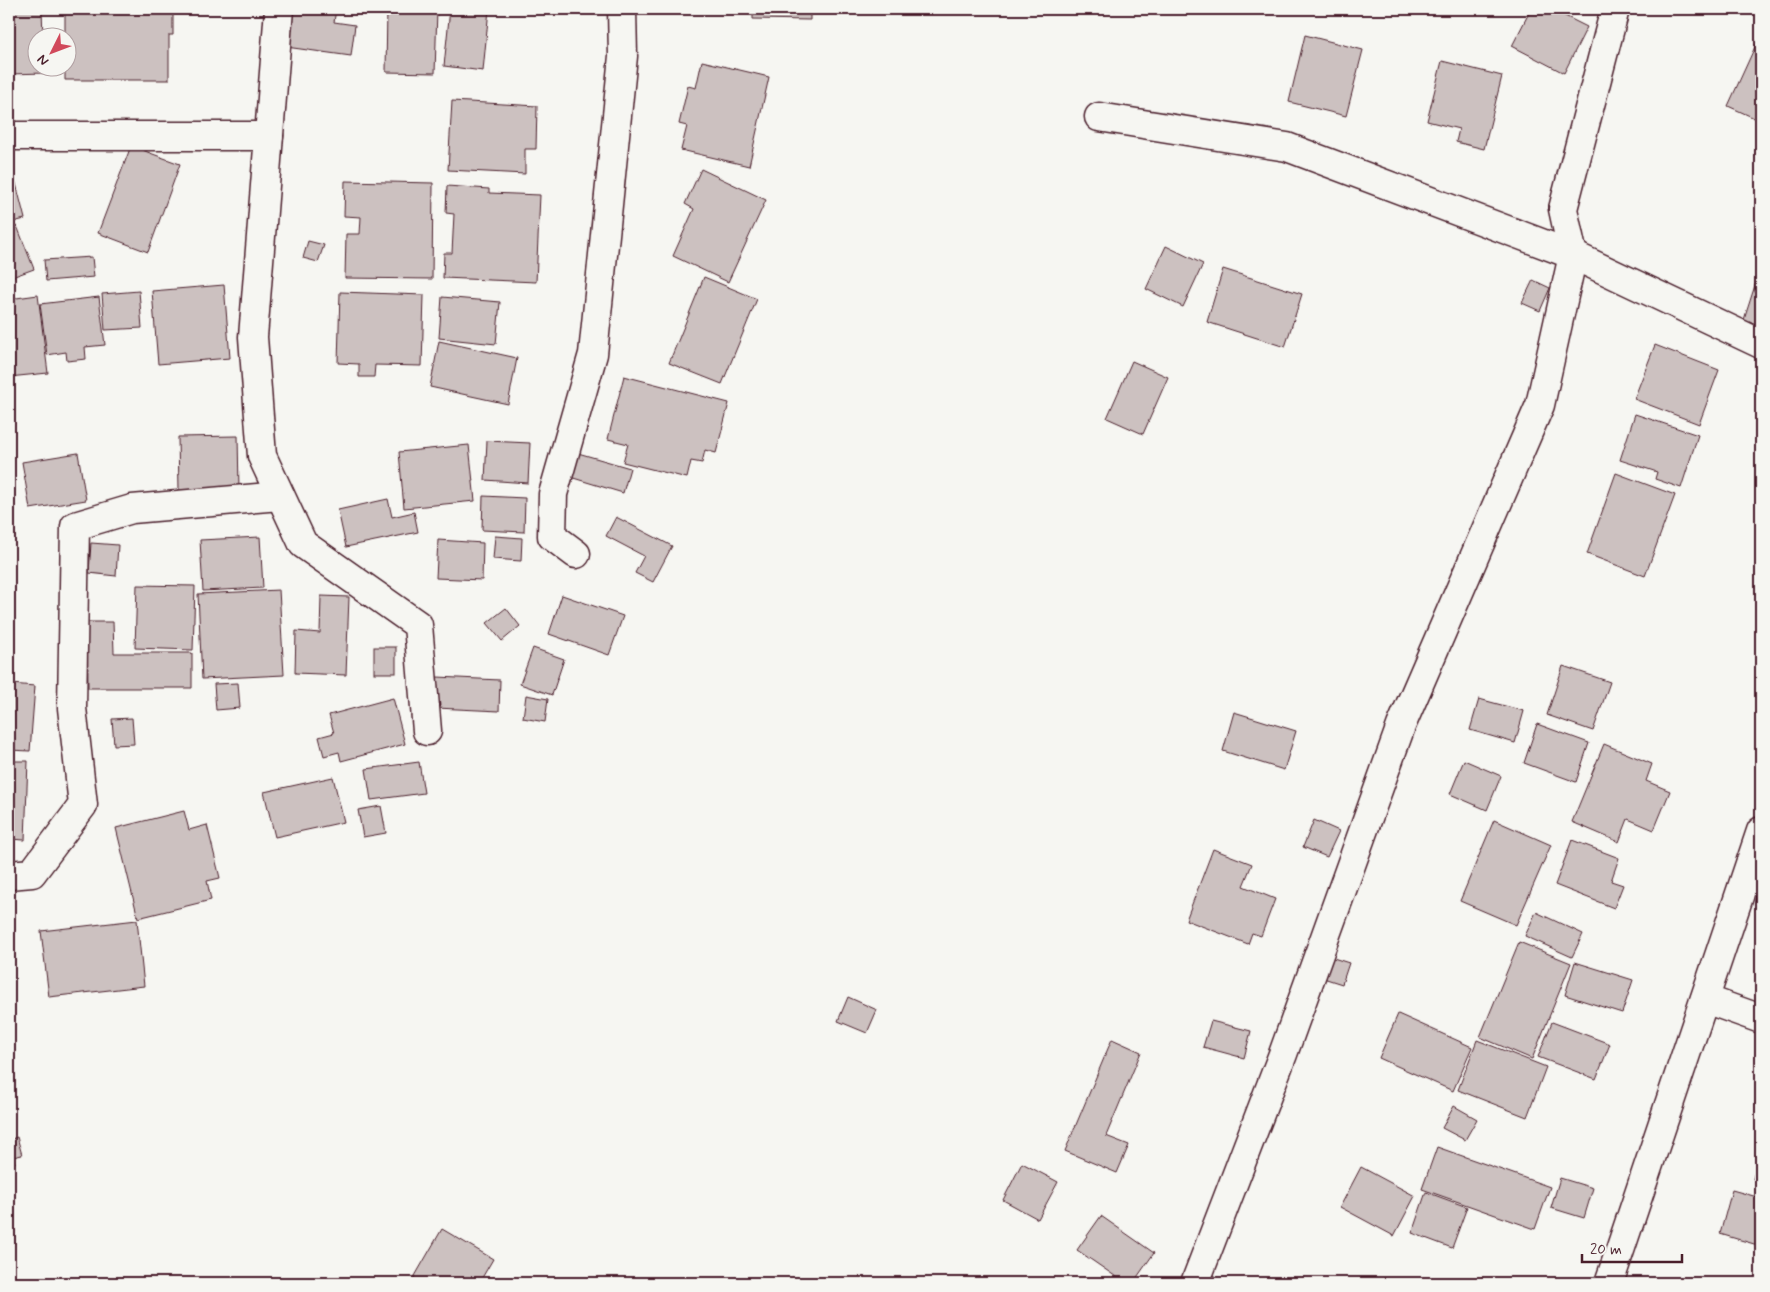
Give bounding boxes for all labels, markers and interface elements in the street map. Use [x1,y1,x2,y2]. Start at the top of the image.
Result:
north arrow [28,28,78,78]
text: N [33,51,53,70]
scale bar [1582,1232,1682,1264]
text: 20 m [1590,1240,1622,1260]

